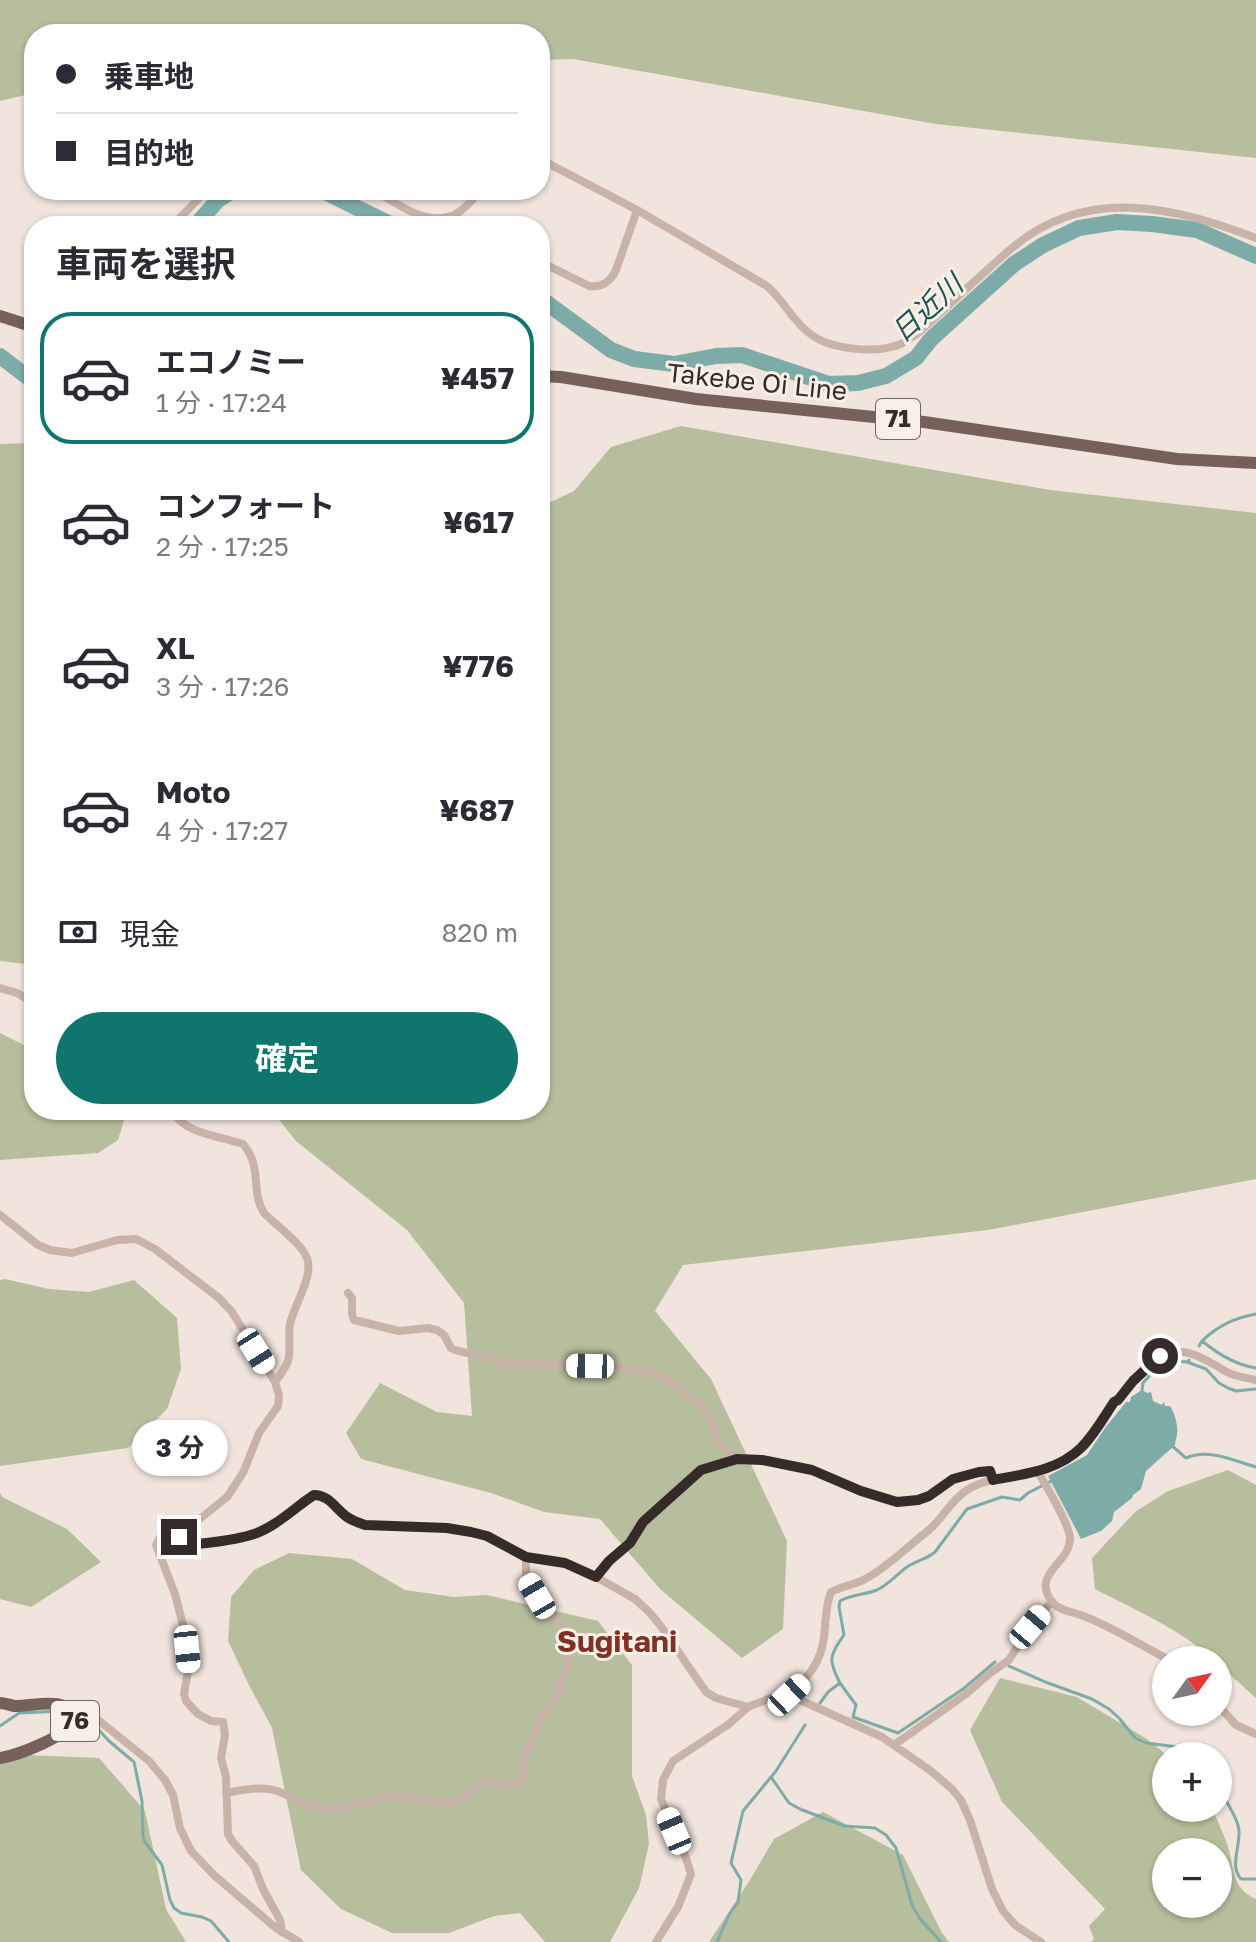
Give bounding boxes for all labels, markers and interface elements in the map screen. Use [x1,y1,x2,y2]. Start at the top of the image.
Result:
text: 乗車地 [104,58,194,94]
text: 目的地 [104,135,194,171]
text: 車両を選択 [56,242,236,285]
water label: 日近川 [884,265,971,348]
icon: car [60,342,132,414]
text: エコノミー [156,344,306,380]
street label: Takebe Oi Line [665,357,849,406]
text: ¥457 [441,360,514,396]
text: 1 分 · 17:24 [156,387,287,418]
road number: 71 [876,399,920,439]
icon: car [60,486,132,558]
text: コンフォート [156,488,335,524]
text: ¥617 [443,504,514,540]
text: 2 分 · 17:25 [156,531,289,562]
icon: car [60,630,132,702]
text: XL [156,630,195,666]
text: ¥776 [442,648,514,684]
text: 3 分 · 17:26 [156,671,290,702]
icon: car [60,774,132,846]
text: Moto [156,774,231,810]
text: ¥687 [440,792,514,828]
text: 4 分 · 17:27 [156,815,288,846]
icon: cash [56,910,100,954]
text: 現金 [120,916,180,952]
text: 820 m [441,917,518,948]
button: 確定 [56,1012,518,1104]
car [233,1324,279,1378]
route start [1142,1338,1178,1374]
car [566,1354,614,1378]
callout: 3 分 [131,1421,227,1477]
text: 3 分 [156,1432,204,1463]
route end [161,1519,197,1555]
car [515,1569,559,1623]
car [1005,1601,1055,1653]
district label: Sugitani [557,1623,677,1659]
car [173,1624,201,1674]
north arrow [1152,1646,1232,1726]
map controls [1152,1646,1232,1918]
car [763,1670,815,1720]
road number: 76 [51,1701,99,1741]
button: + [1152,1742,1232,1822]
car [654,1804,694,1858]
button: − [1152,1838,1232,1918]

